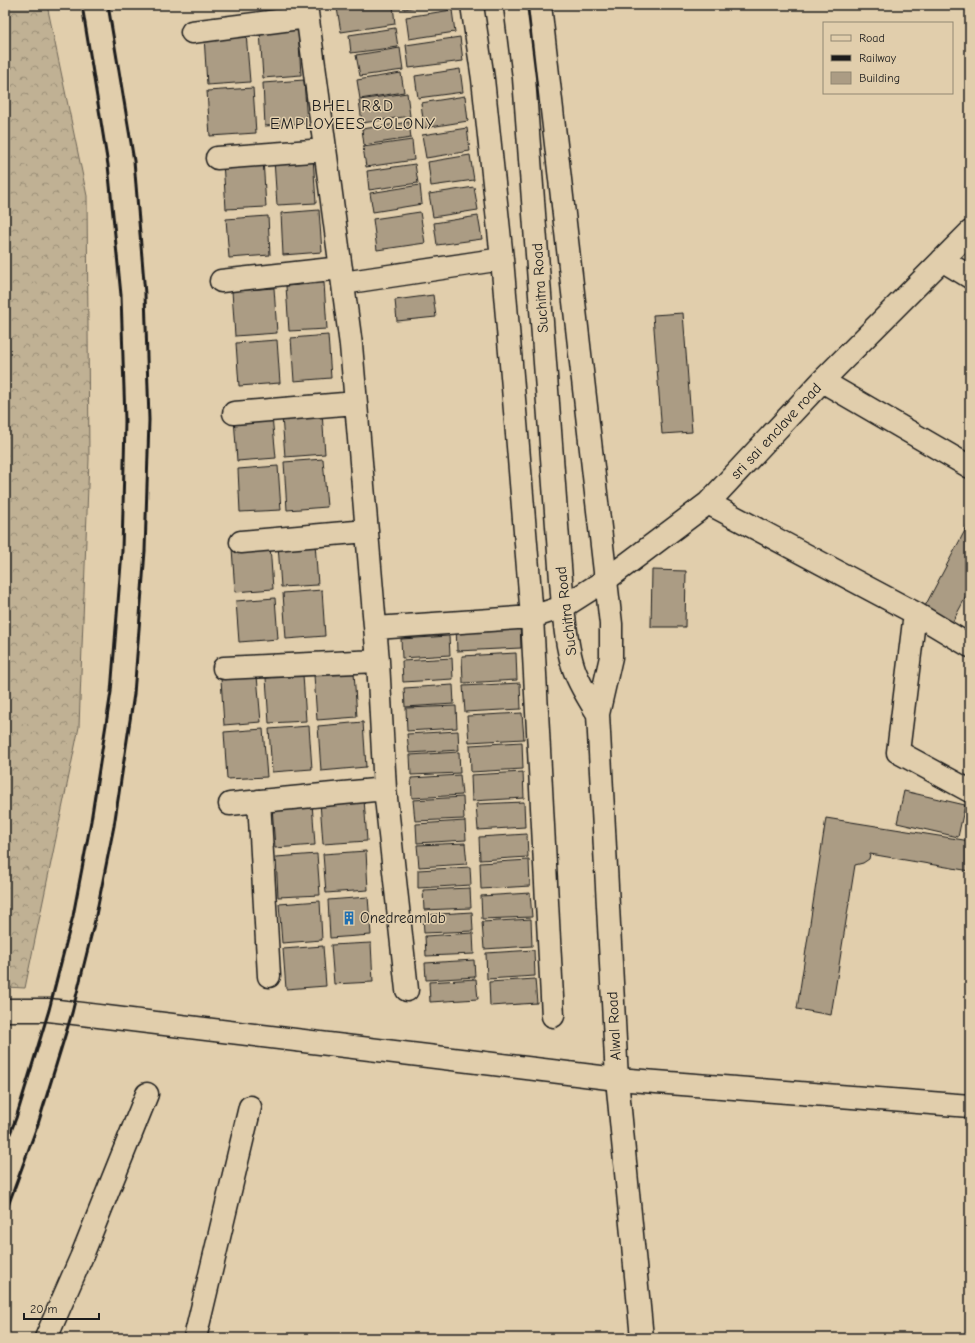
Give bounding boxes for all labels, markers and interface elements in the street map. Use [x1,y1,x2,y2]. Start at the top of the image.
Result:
legend [823,22,953,94]
text: Road [859,31,885,45]
text: Railway [859,51,897,65]
text: Building [859,71,900,85]
district label: BHEL R&D EMPLOYEES COLONY [270,97,436,133]
street label: Suchitra Road [528,243,552,333]
street label: sri sai enclave road [727,379,825,483]
street label: Suchitra Road [552,565,580,657]
place label: Onedreamlab [360,909,446,927]
building icon: Onedreamlab [341,910,357,926]
street label: Alwal Road [603,991,625,1061]
scale bar [24,1295,99,1321]
text: 20 m [30,1302,58,1316]

